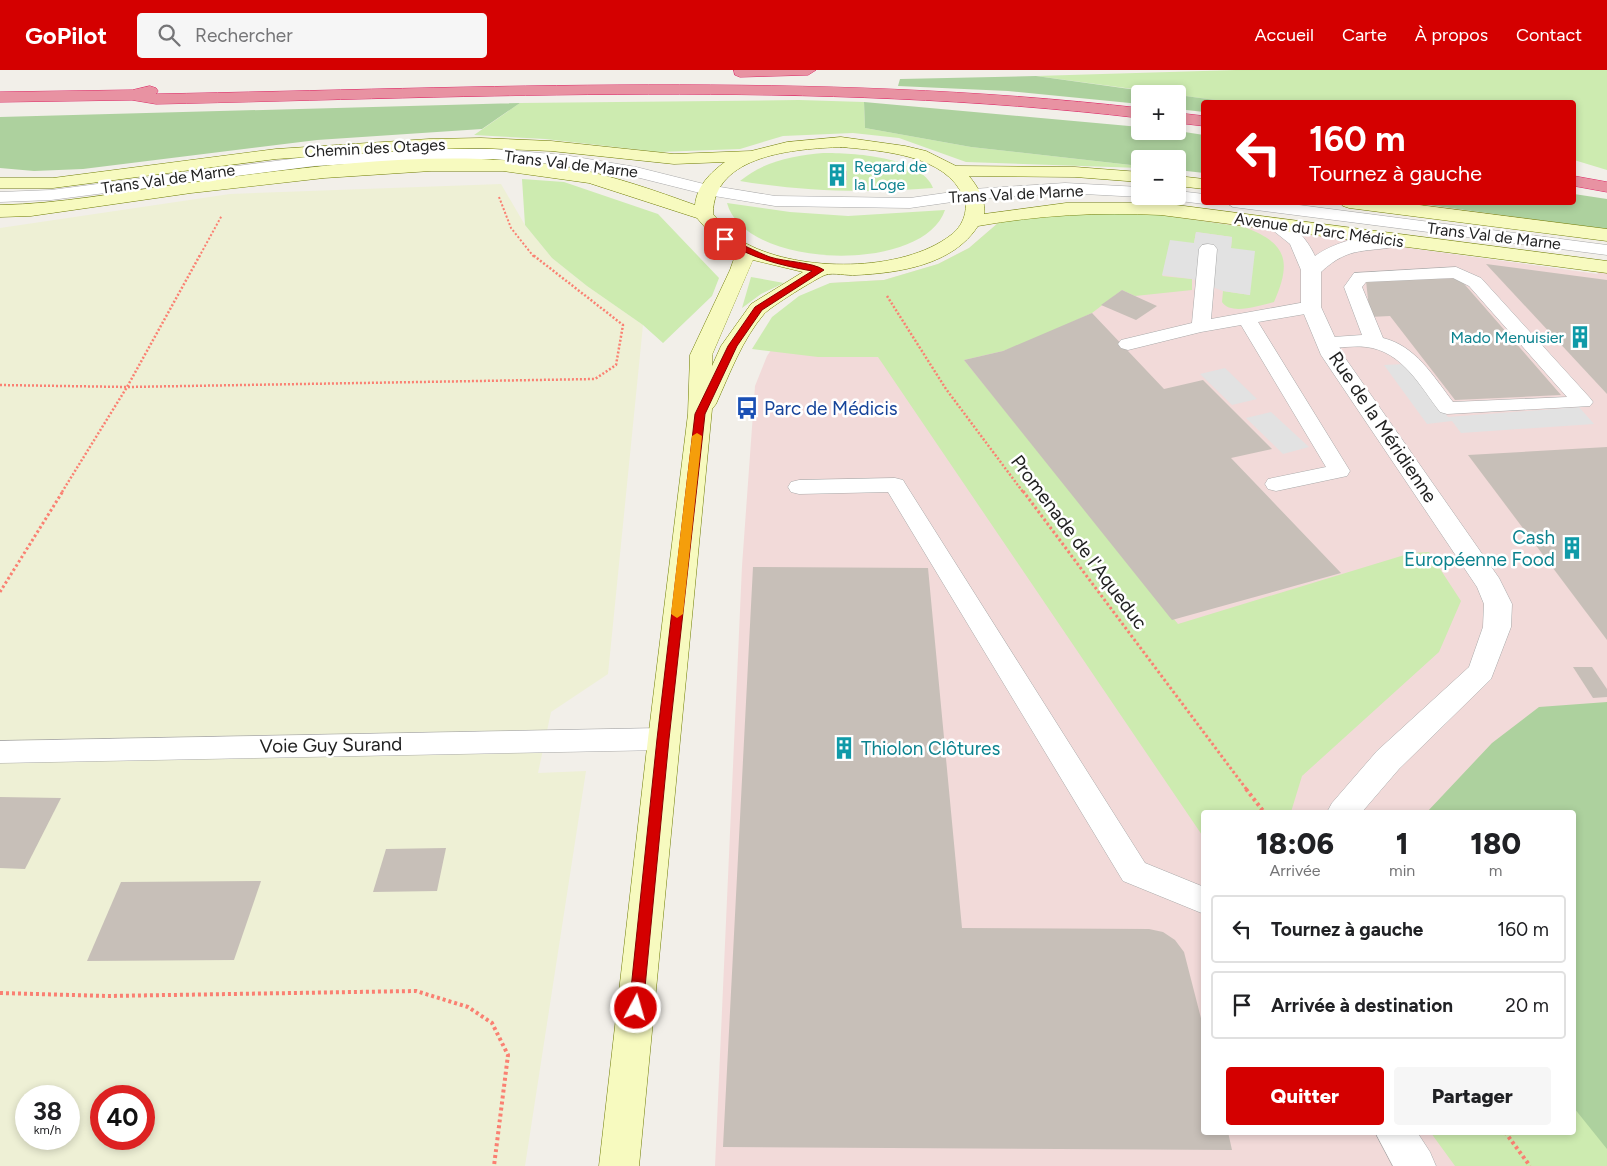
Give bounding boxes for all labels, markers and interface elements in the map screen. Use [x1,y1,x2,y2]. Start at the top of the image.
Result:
search box [137,13,487,58]
text: GoPilot [25,21,107,50]
icon: search [155,21,183,49]
text: Rechercher [195,24,293,47]
text: Accueil [1254,24,1314,46]
text: Carte [1342,24,1387,46]
text: À propos [1415,24,1488,46]
text: Contact [1516,24,1582,46]
map controls [1131,85,1186,205]
button: + [1131,85,1186,140]
text: 160 m [1309,118,1406,160]
icon: left [1226,120,1291,185]
street label: Chemin des Otages [304,135,446,161]
street label: Trans Val de Marne [503,146,639,182]
button: − [1131,150,1186,205]
place label: Regard de la Loge [854,157,927,194]
street label: Trans Val de Marne [100,160,236,198]
text: Tournez à gauche [1309,160,1482,187]
building icon: Regard de la Loge [824,162,850,188]
street label: Trans Val de Marne [948,181,1084,207]
street label: Avenue du Parc Médicis [1233,209,1405,251]
pin [704,218,746,260]
street label: Trans Val de Marne [1426,218,1562,254]
icon: arrive [711,225,739,253]
building icon: Mado Menuisier [1567,324,1593,350]
place label: Mado Menuisier [1451,328,1565,347]
street label: Rue de la Méridienne [1324,347,1442,507]
bus stop icon: Parc de Médicis [734,395,760,421]
place label: Parc de Médicis [764,397,898,420]
street label: Promenade de l'Aqueduc [1006,450,1152,634]
place label: Cash Européenne Food [1404,526,1555,571]
building icon: Cash Européenne Food [1559,535,1585,561]
street label: Voie Guy Surand [259,732,403,758]
building icon: Thiolon Clôtures [831,735,857,761]
place label: Thiolon Clôtures [861,737,1000,760]
text: 18:06 [1256,825,1334,862]
text: 1 [1396,825,1409,862]
text: 180 [1470,825,1521,862]
text: Arrivée [1270,861,1321,880]
text: min [1389,861,1415,880]
text: m [1489,861,1502,880]
icon: left [1228,915,1256,943]
text: Tournez à gauche [1271,918,1423,941]
text: 160 m [1497,918,1549,941]
position arrow [609,981,661,1033]
icon: arrive [1228,991,1256,1019]
text: Arrivée à destination [1271,994,1453,1017]
text: 20 m [1505,994,1549,1017]
button: Quitter [1226,1067,1384,1125]
button: Partager [1394,1067,1551,1125]
speed limit sign: 40 [90,1085,155,1150]
text: 38 [33,1096,62,1126]
text: km/h [34,1123,61,1137]

